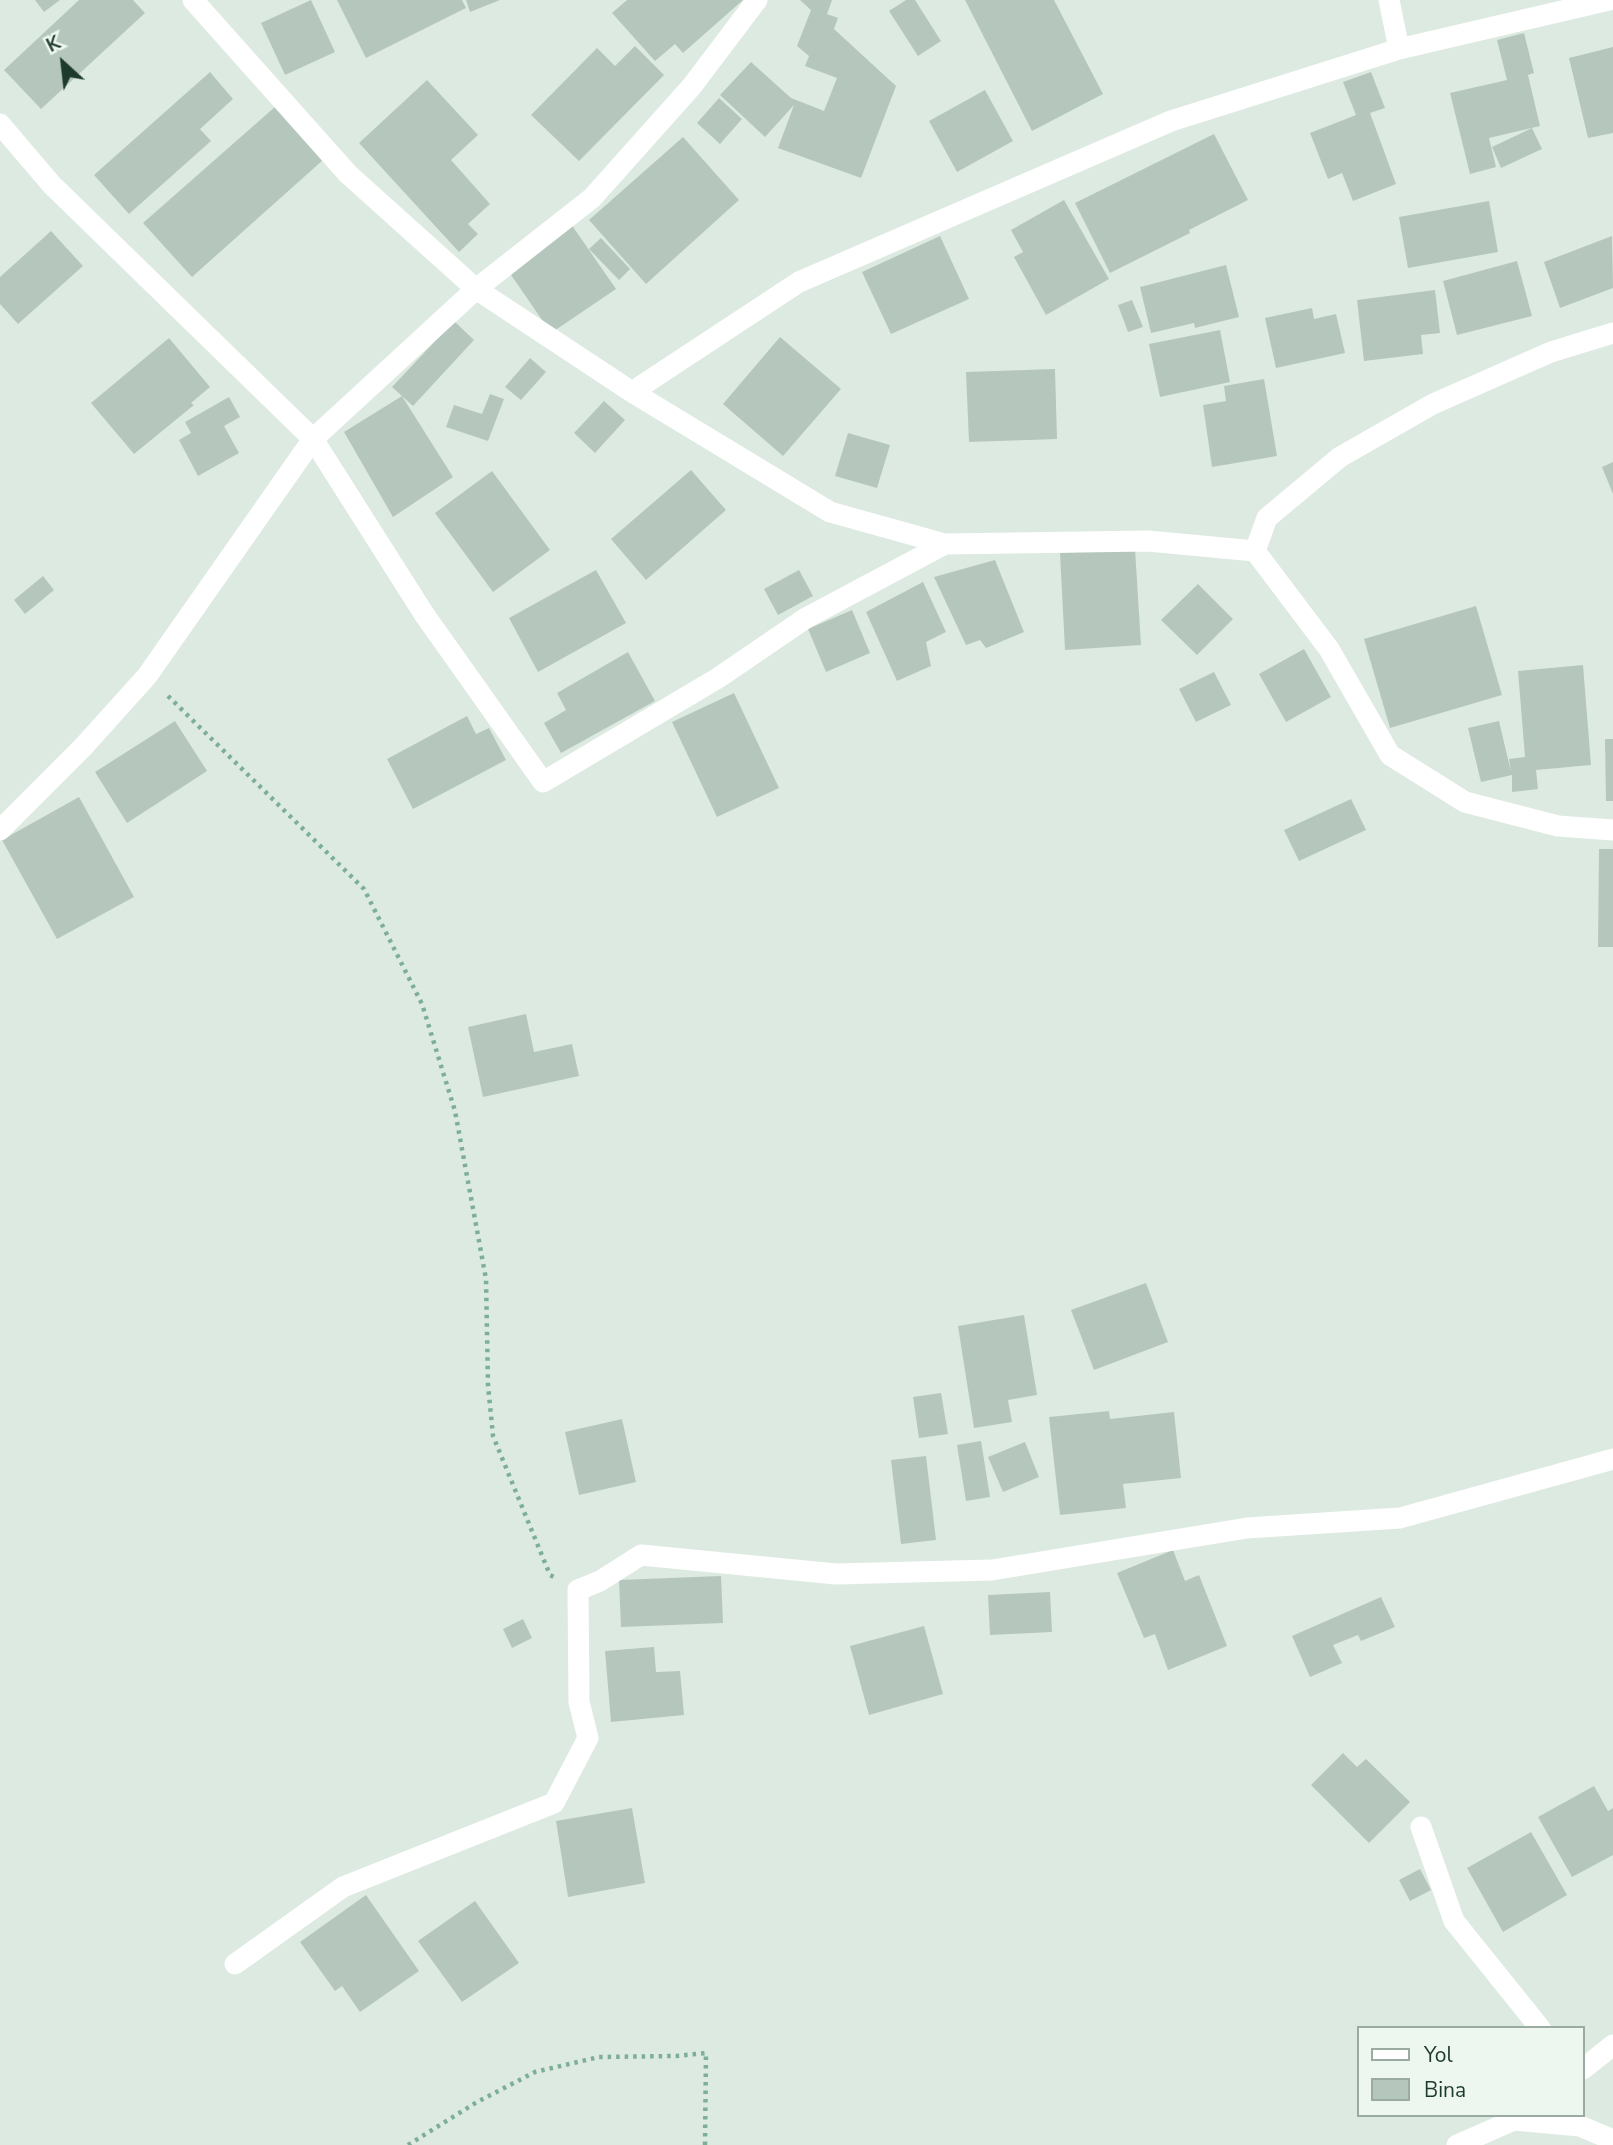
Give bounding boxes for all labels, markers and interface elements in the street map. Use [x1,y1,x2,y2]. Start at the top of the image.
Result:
north arrow [28,28,98,98]
text: K [42,30,65,59]
legend [1358,2026,1585,2117]
text: Yol [1424,2041,1453,2069]
text: Bina [1424,2076,1466,2104]

